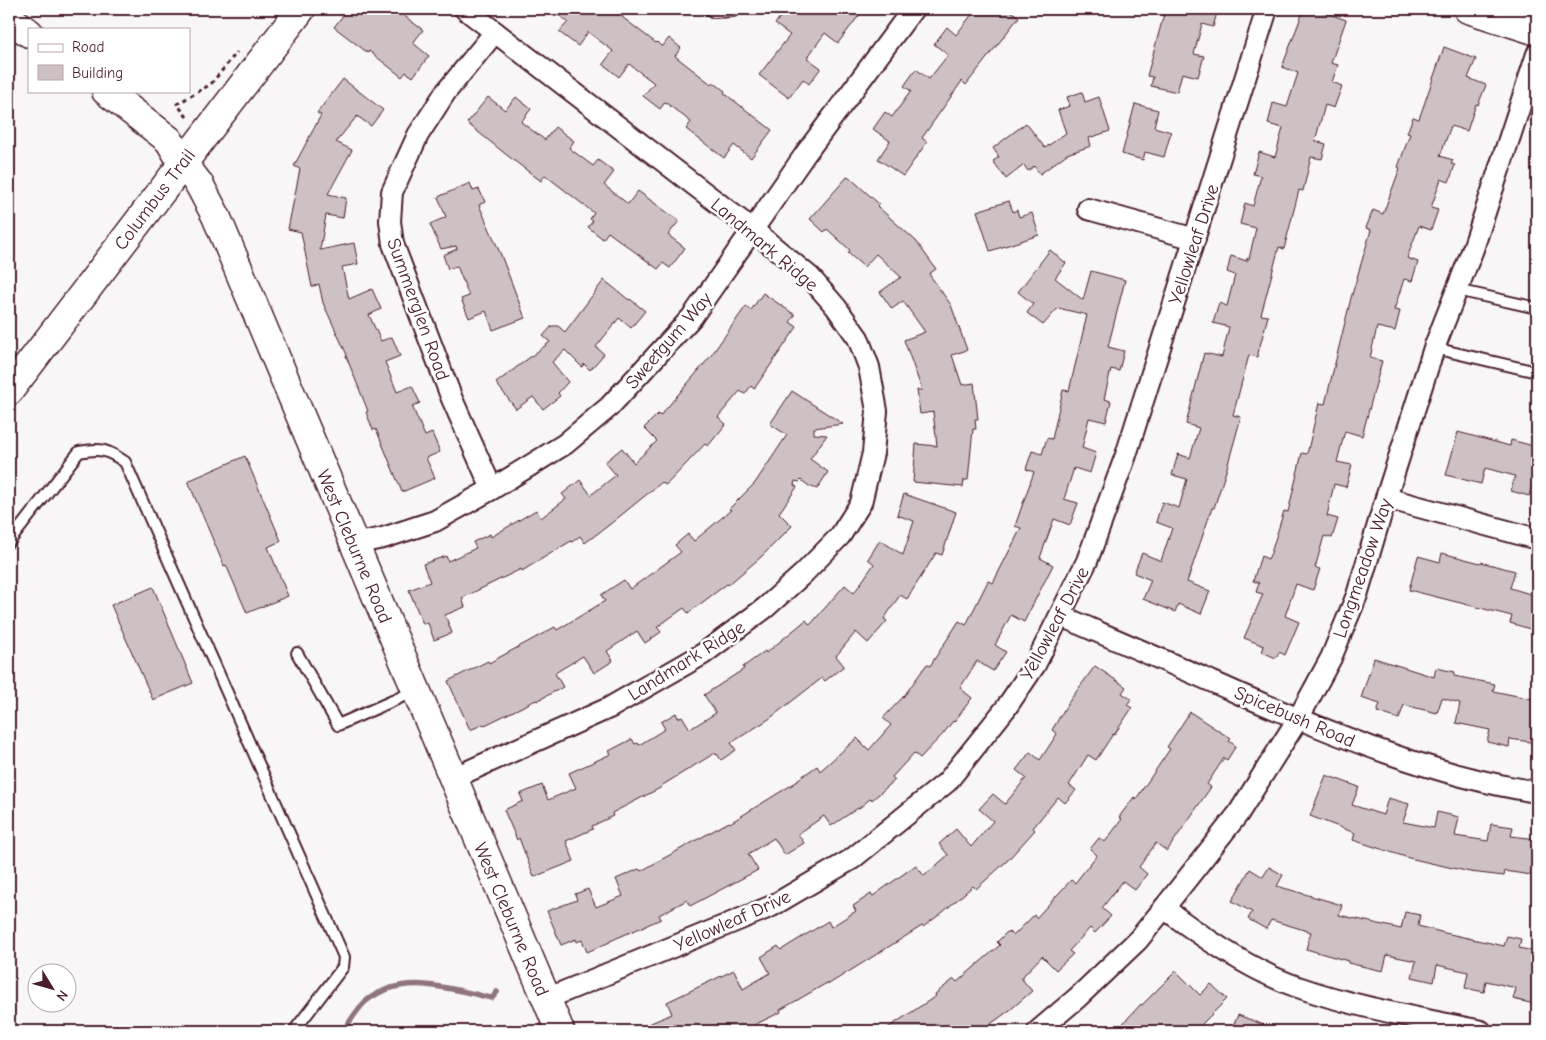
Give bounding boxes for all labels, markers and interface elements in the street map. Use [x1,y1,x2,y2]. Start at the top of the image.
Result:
legend [28,28,190,92]
text: Road [72,38,104,56]
text: Building [72,64,123,82]
street label: Columbus Trail [110,145,200,254]
street label: Yellowleaf Drive [1164,181,1224,307]
street label: Landmark Ridge [706,193,823,296]
street label: Summerglen Road [382,235,454,383]
street label: Sweetgum Way [621,287,717,393]
street label: West Cleburne Road [312,466,396,626]
street label: Longmeadow Way [1329,495,1397,641]
street label: Yellowleaf Drive [1016,563,1094,684]
street label: Landmark Ridge [624,616,749,706]
street label: Spicebush Road [1231,682,1358,752]
street label: West Cleburne Road [469,839,553,999]
street label: Yellowleaf Drive [671,885,794,956]
north arrow [28,962,78,1012]
text: N [52,987,72,1004]

